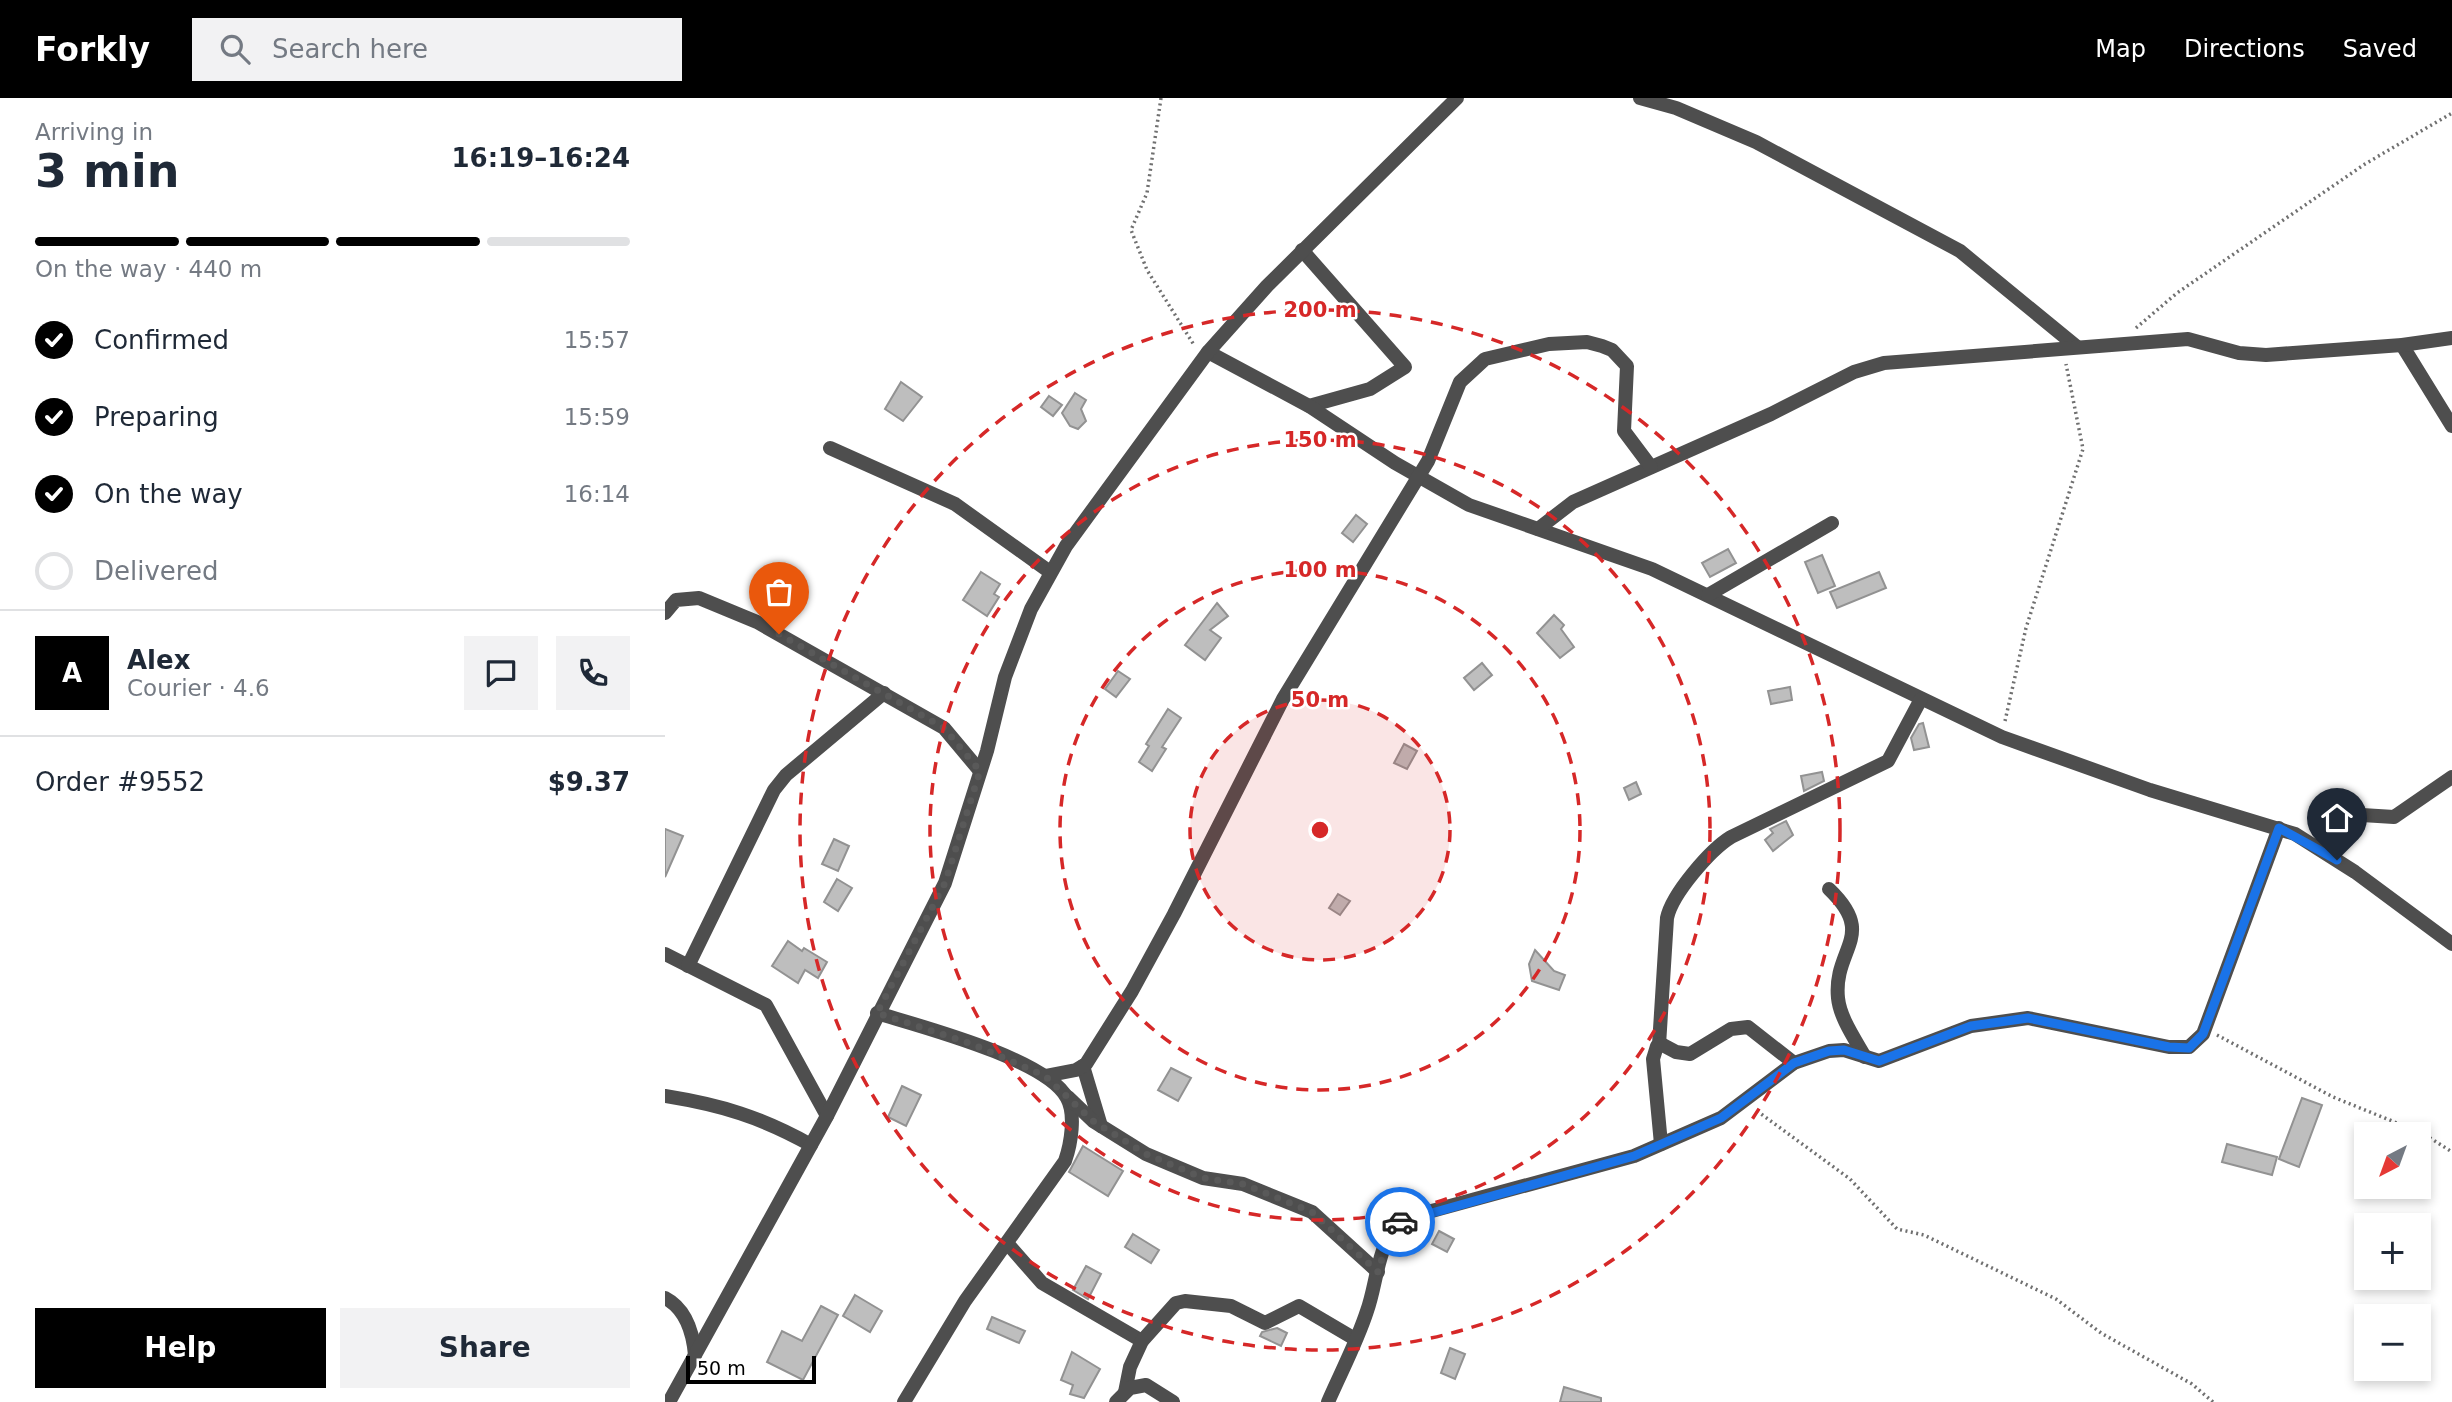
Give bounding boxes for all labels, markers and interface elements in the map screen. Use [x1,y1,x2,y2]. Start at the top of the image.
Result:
search box [192,18,682,81]
text: Forkly [35,30,150,69]
icon: search [216,30,254,68]
text: Search here [272,34,428,64]
text: Map [2095,35,2146,63]
text: Directions [2184,35,2305,63]
text: Saved [2343,35,2417,63]
text: Arriving in [35,119,153,145]
text: 16:19–16:24 [451,143,630,173]
text: 3 min [35,144,179,198]
text: On the way · 440 m [35,256,262,282]
text: 200 m [1283,298,1357,322]
icon: check [35,321,73,359]
text: Confirmed [94,325,229,355]
text: 15:57 [564,327,630,353]
icon: check [35,398,73,436]
text: Preparing [94,402,219,432]
text: 15:59 [564,404,630,430]
text: 150 m [1283,428,1357,452]
icon: check [35,475,73,513]
text: On the way [94,479,243,509]
text: 16:14 [564,481,630,507]
text: Delivered [94,556,218,586]
text: 100 m [1283,558,1357,582]
pin [749,562,809,634]
icon: bag [760,573,798,611]
button: chat [464,636,538,710]
button: phone [556,636,630,710]
text: Alex [127,645,190,675]
text: A [62,658,82,688]
text: Courier · 4.6 [127,675,270,701]
text: 50 m [1291,688,1349,712]
text: Order #9552 [35,767,205,797]
text: $9.37 [548,767,630,797]
pin [2307,788,2367,860]
icon: home [2318,799,2356,837]
centre of rings [1308,818,1332,842]
north arrow [2354,1122,2431,1199]
map controls [2354,1122,2431,1381]
courier [1365,1187,1435,1257]
icon: car [1381,1203,1419,1241]
button: + [2354,1213,2431,1290]
button: − [2354,1304,2431,1381]
button: Help [35,1308,326,1388]
button: Share [340,1308,630,1388]
scale bar [686,1353,815,1385]
text: 50 m [697,1357,746,1379]

